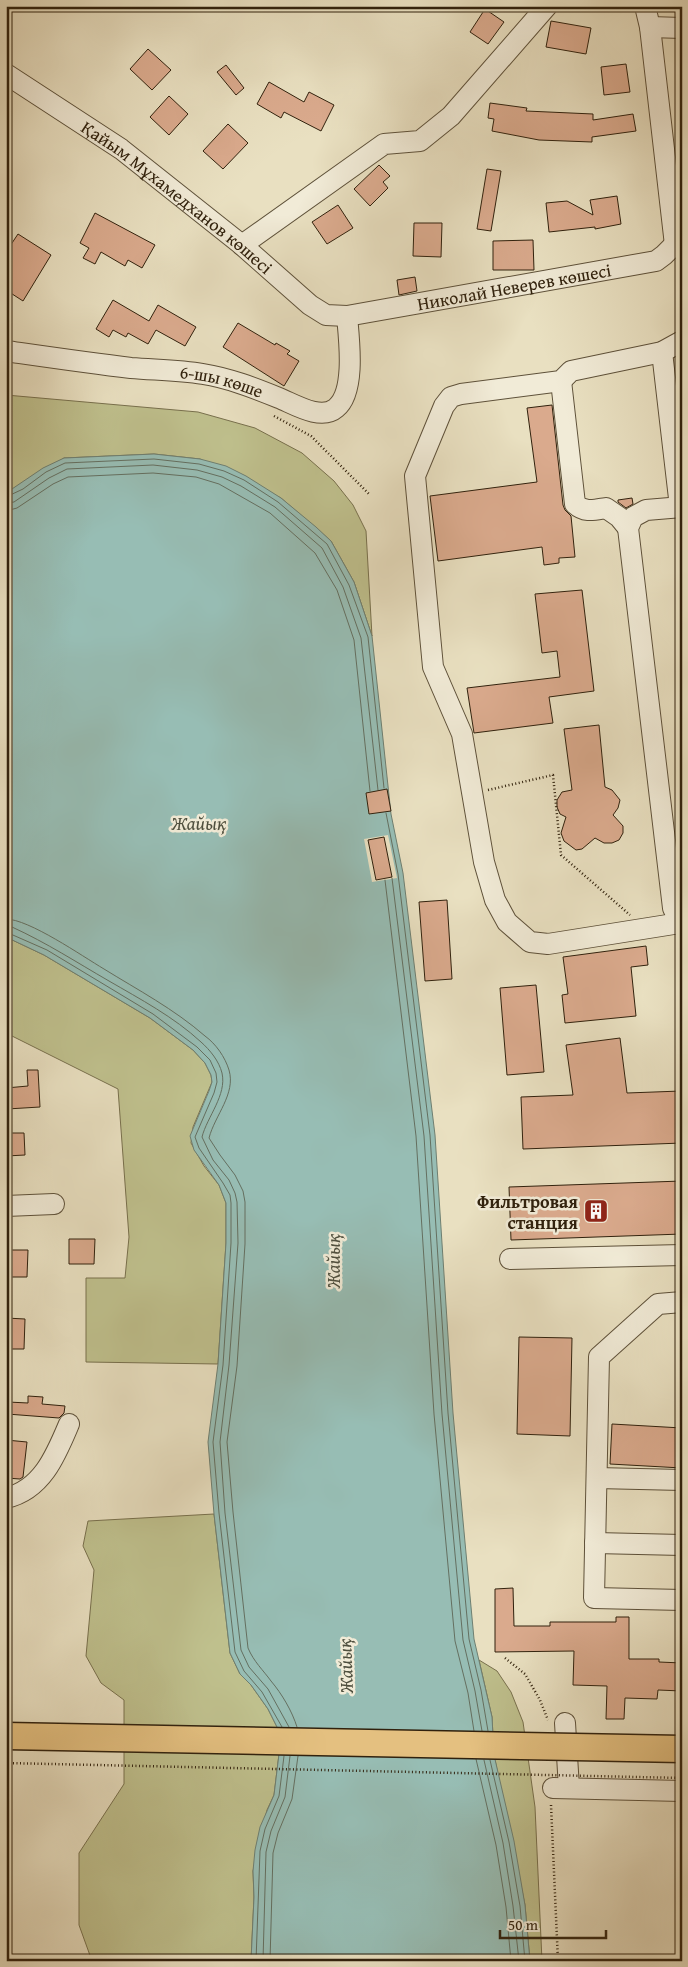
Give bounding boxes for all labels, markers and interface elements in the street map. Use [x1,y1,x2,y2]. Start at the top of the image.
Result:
street label: Қайым Мұхамедханов көшесi [76,113,279,280]
street label: Николай Неверев көшесі [415,256,613,317]
street label: 6-шы көше [179,358,268,404]
water label: Жайық [171,809,226,837]
place label: Фильтровая станция [477,1188,578,1236]
building icon: Фильтровая станция [583,1198,609,1224]
water label: Жайық [319,1234,347,1289]
water label: Жайық [330,1638,360,1695]
scale bar [500,1907,607,1939]
text: 50 m [508,1914,539,1935]

